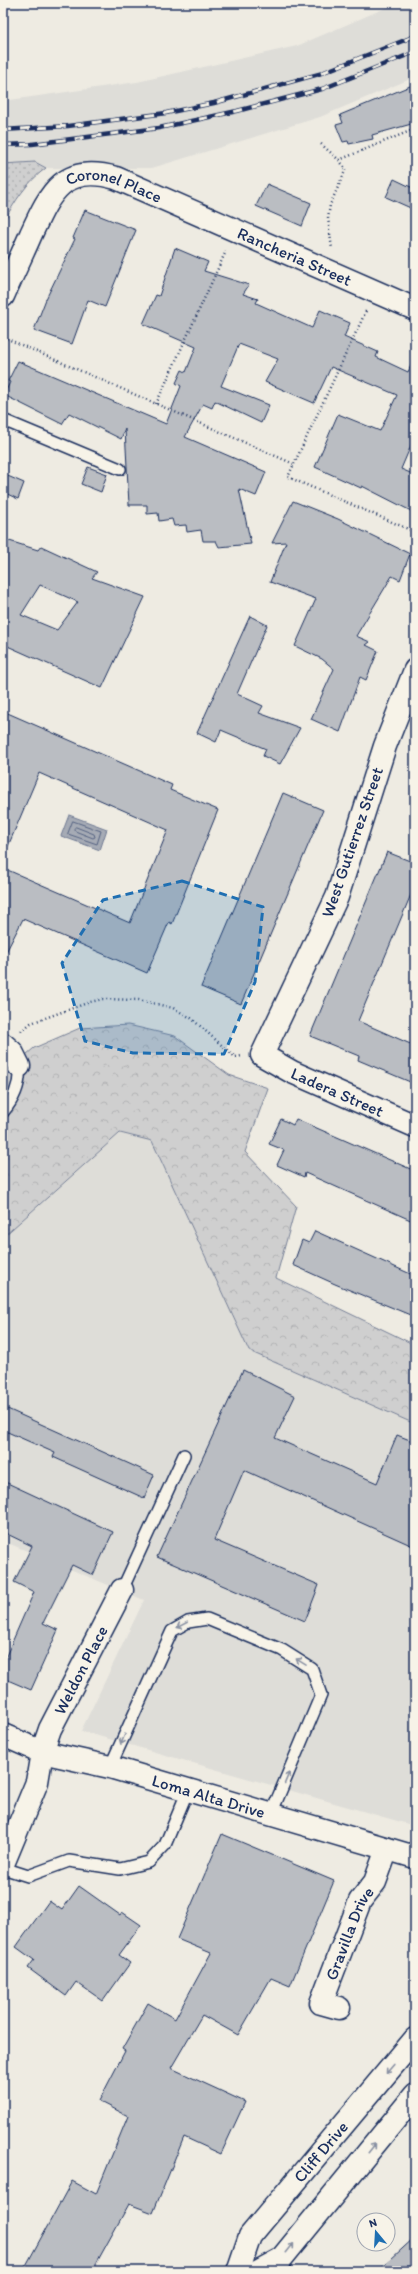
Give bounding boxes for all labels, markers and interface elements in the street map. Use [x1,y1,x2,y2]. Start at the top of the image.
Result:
street label: Coronel Place [62,164,165,207]
street label: Rancheria Street [234,222,355,290]
street label: West Gutierrez Street [317,764,387,920]
street label: Ladera Street [288,1063,387,1121]
street label: Weldon Place [49,1622,112,1718]
one-way arrow [176,1622,188,1630]
one-way arrow [296,1658,307,1666]
one-way arrow [119,1732,126,1744]
street label: Loma Alta Drive [150,1770,268,1822]
one-way arrow [283,1772,291,1784]
street label: Gravilla Drive [321,1882,378,1983]
one-way arrow [385,2064,394,2074]
street label: Cliff Drive [289,2117,352,2186]
one-way arrow [368,2142,376,2153]
north arrow [356,2212,396,2252]
text: N [368,2216,379,2230]
one-way arrow [285,2243,294,2254]

